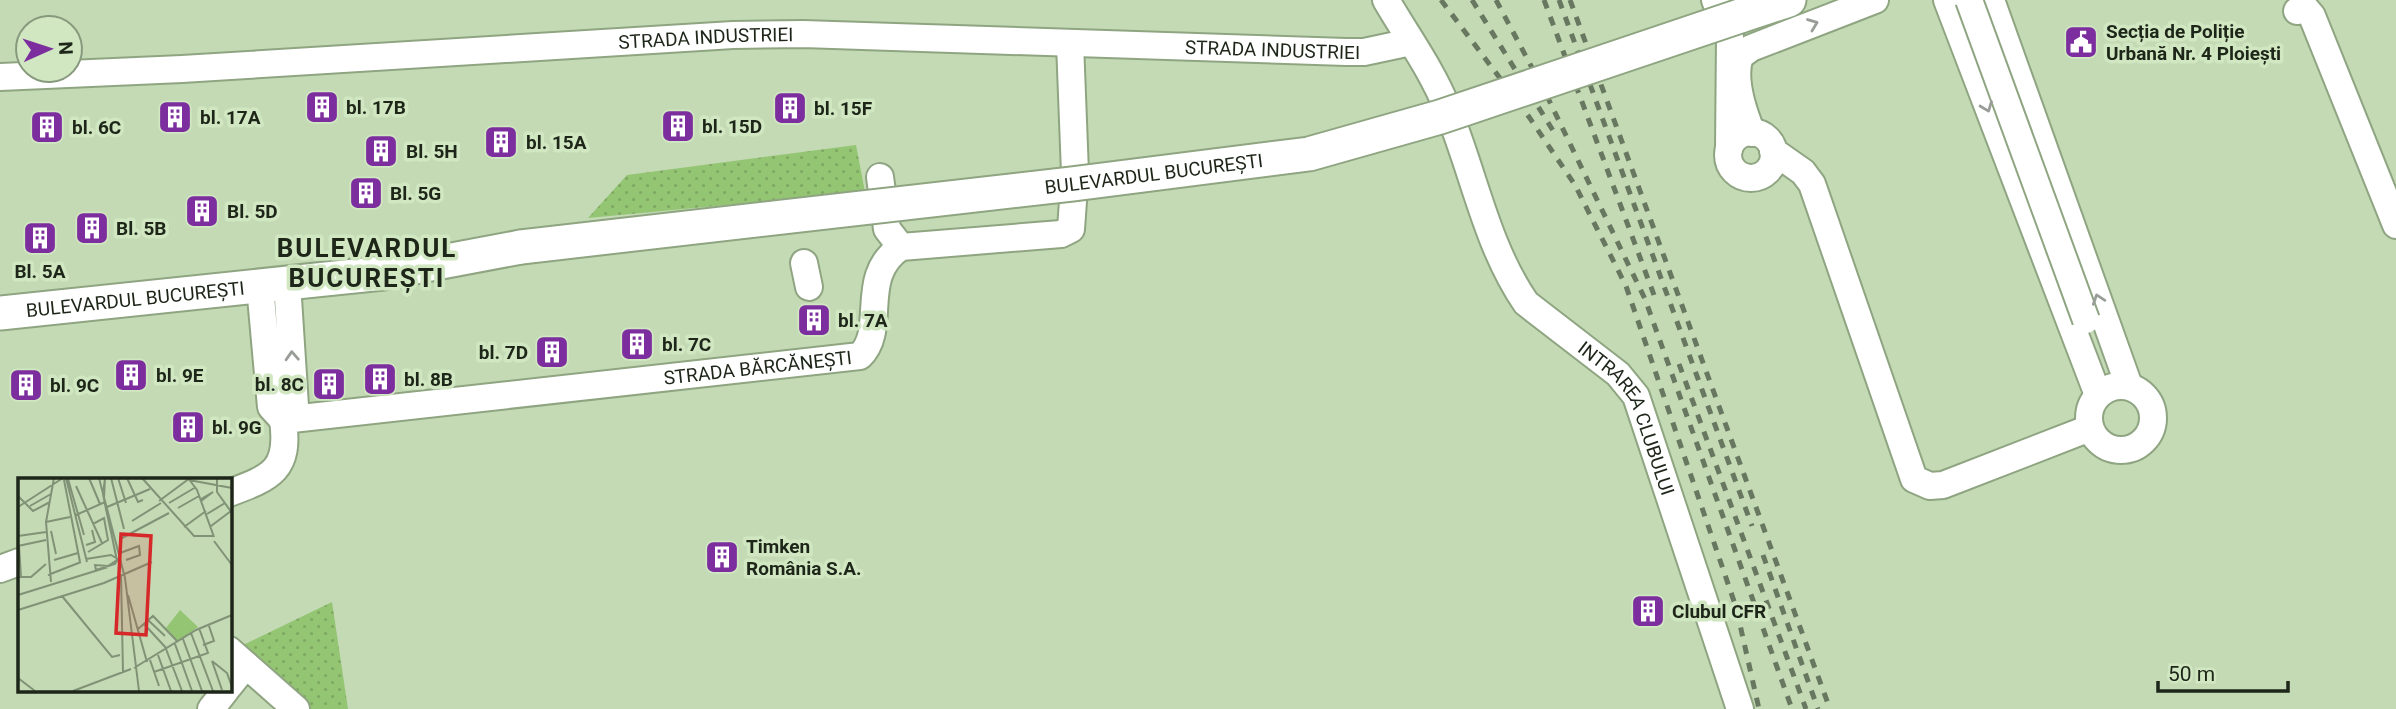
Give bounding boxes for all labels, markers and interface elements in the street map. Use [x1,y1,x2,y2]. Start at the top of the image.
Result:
north arrow [14,14,84,84]
one-way arrow [1806,18,1818,32]
place label: Secția de Poliție Urbană Nr. 4 Ploiești [2106,20,2281,65]
street label: STRADA INDUSTRIEI [618,23,794,54]
public building icon: Secția de Poliție Urbană Nr. 4 Ploiești [2062,23,2100,61]
street label: STRADA INDUSTRIEI [1185,36,1360,64]
text: N [54,41,77,55]
building icon: bl. 17B [303,88,341,126]
building icon: bl. 15F [771,89,809,127]
place label: bl. 17B [346,96,406,119]
place label: bl. 15F [814,97,873,120]
building icon: bl. 17A [156,98,194,136]
one-way arrow [1979,101,1993,113]
place label: bl. 17A [200,106,261,129]
building icon: bl. 15D [659,107,697,145]
building icon: bl. 6C [28,108,66,146]
place label: bl. 15D [702,115,762,138]
place label: bl. 6C [72,116,121,139]
building icon: bl. 15A [482,123,520,161]
place label: bl. 15A [526,131,587,154]
building icon: Bl. 5H [362,132,400,170]
place label: Bl. 5H [406,140,458,163]
street label: BULEVARDUL BUCUREȘTI [1043,149,1264,199]
building icon: Bl. 5G [347,174,385,212]
place label: Bl. 5G [390,182,441,205]
building icon: Bl. 5D [183,192,221,230]
place label: Bl. 5D [227,200,278,223]
building icon: Bl. 5B [73,209,111,247]
place label: Bl. 5B [116,217,166,240]
building icon: Bl. 5A [21,219,59,257]
district label: BULEVARDUL BUCUREȘTI [277,233,457,294]
place label: Bl. 5A [14,260,66,283]
street label: BULEVARDUL BUCUREȘTI [25,277,246,322]
one-way arrow [2092,293,2106,305]
building icon: bl. 7A [795,301,833,339]
place label: bl. 7A [838,309,888,332]
building icon: bl. 7C [618,325,656,363]
building icon: bl. 7D [533,333,571,371]
place label: bl. 7C [662,333,711,356]
street label: INTRAREA CLUBULUI [1573,336,1679,498]
place label: bl. 7D [479,341,528,364]
street label: STRADA BĂRCĂNEȘTI [662,346,853,390]
one-way arrow [285,350,300,361]
building icon: bl. 9E [112,356,150,394]
building icon: bl. 8B [361,360,399,398]
place label: bl. 9E [156,364,204,387]
building icon: bl. 8C [310,365,348,403]
building icon: bl. 9C [7,366,45,404]
place label: bl. 8B [404,368,453,391]
place label: bl. 8C [255,373,304,396]
place label: bl. 9C [50,374,99,397]
building icon: bl. 9G [169,408,207,446]
place label: bl. 9G [212,416,262,439]
inset map [18,478,231,692]
place label: Timken România S.A. [746,535,862,580]
building icon: Timken România S.A. [703,538,741,576]
building icon: Clubul CFR [1629,592,1667,630]
place label: Clubul CFR [1672,600,1766,623]
scale bar [2158,650,2288,694]
text: 50 m [2168,662,2215,686]

